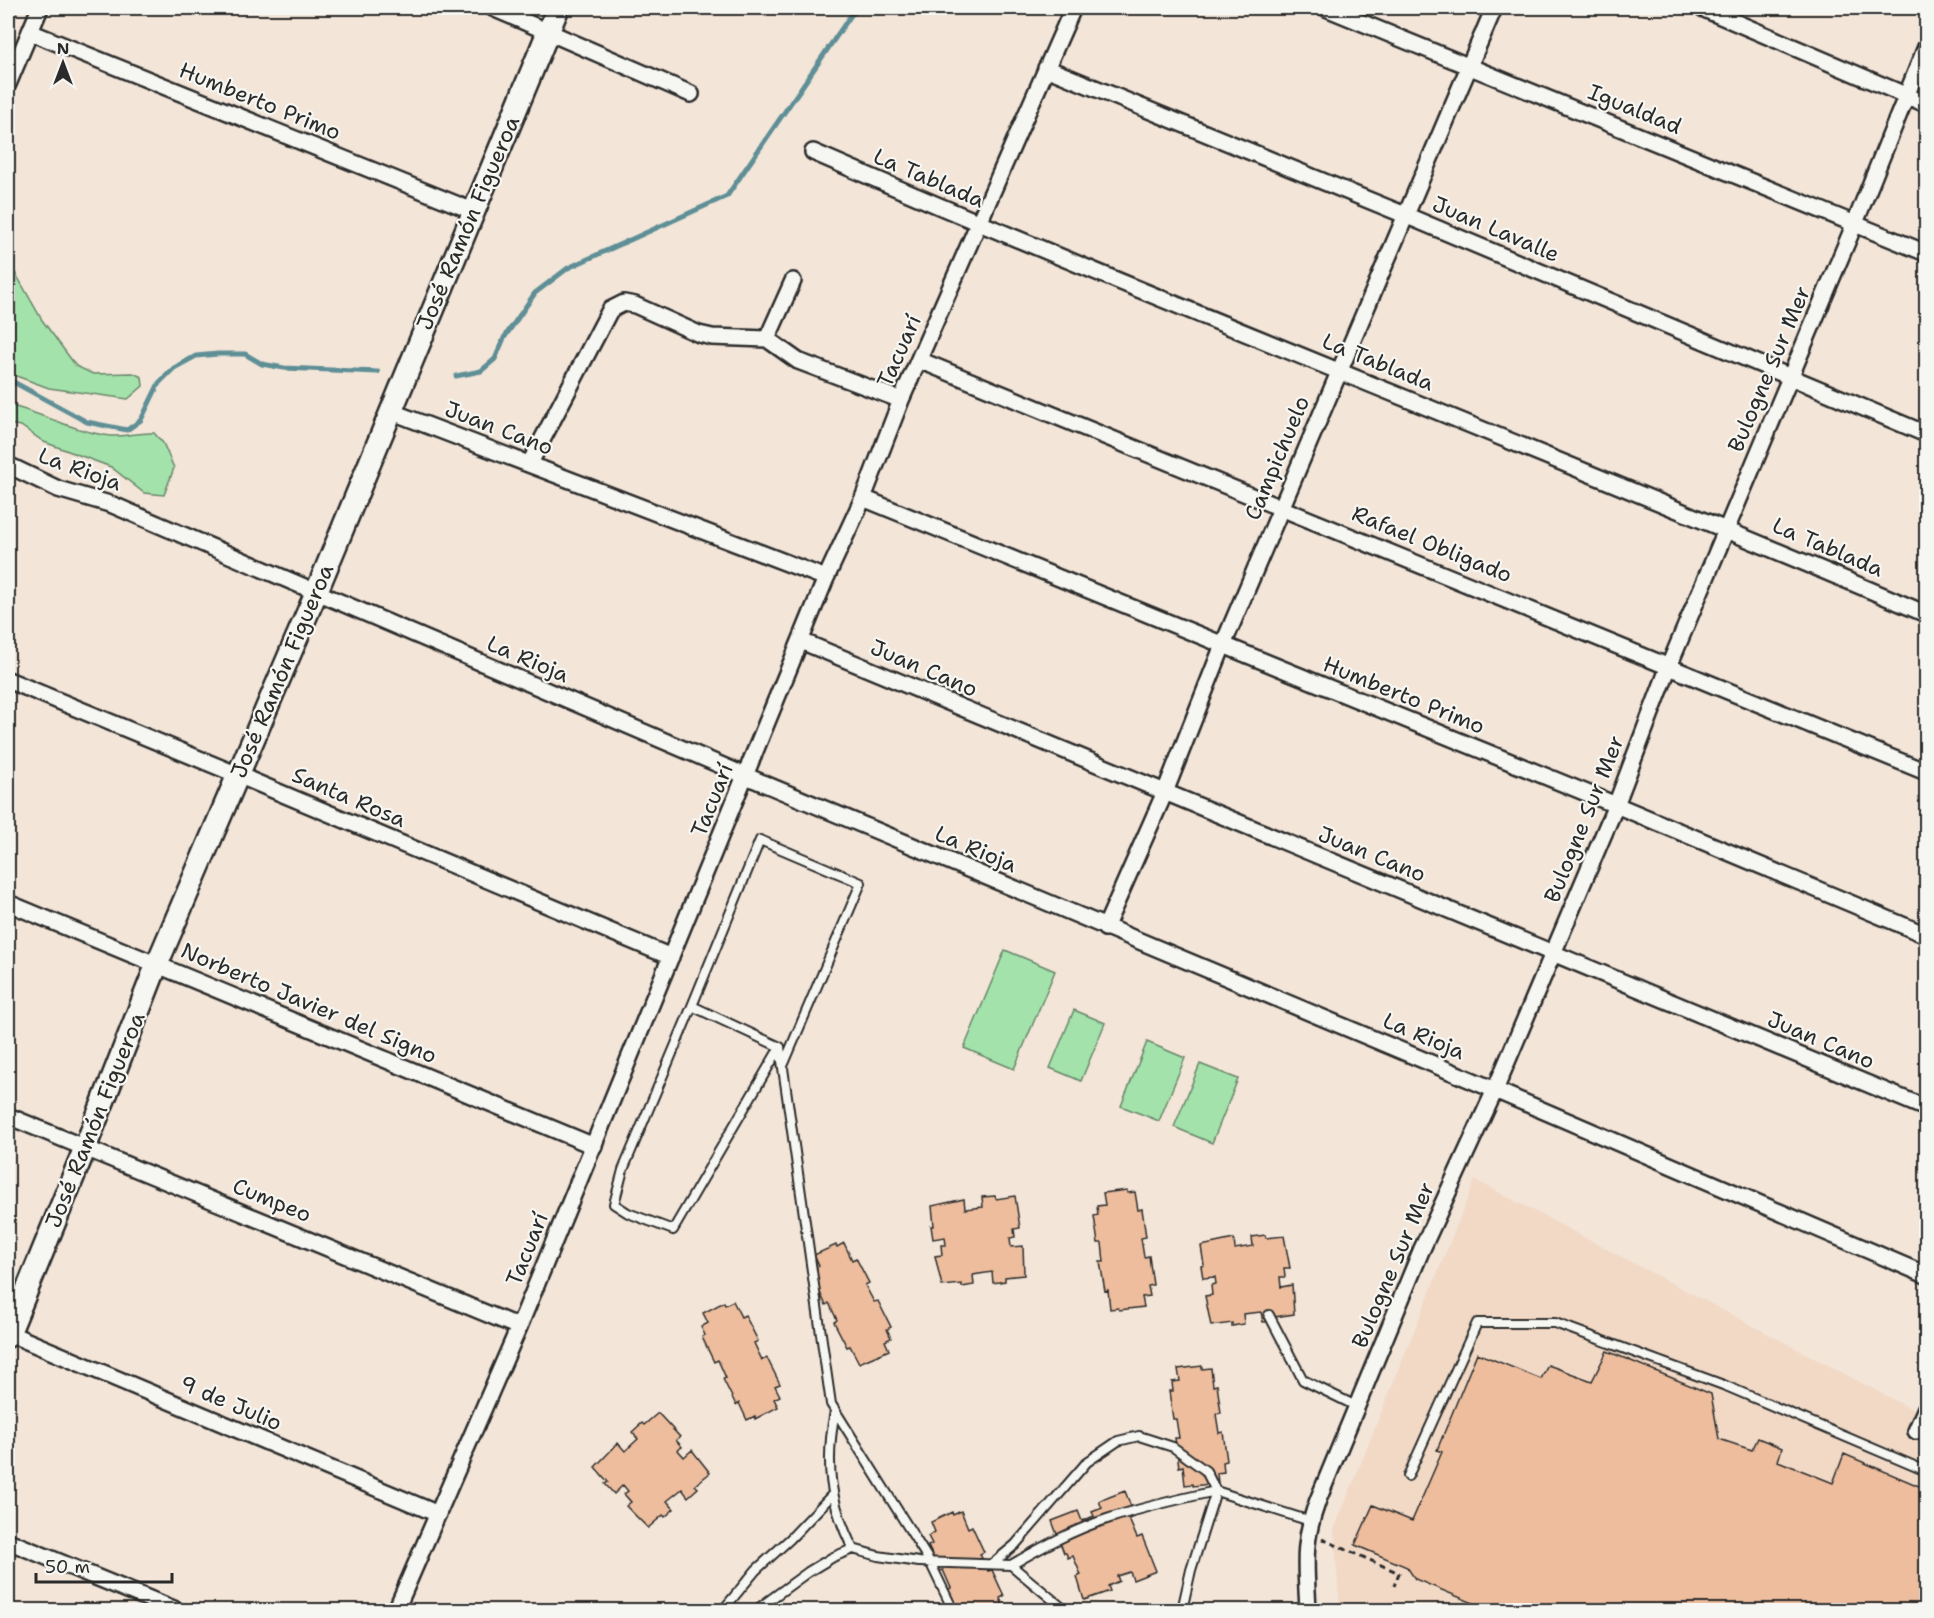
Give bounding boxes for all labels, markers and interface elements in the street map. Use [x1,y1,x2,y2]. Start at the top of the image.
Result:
north arrow [33,33,93,93]
text: N [57,38,69,59]
street label: Humberto Primo [175,55,345,147]
street label: Igualdad [1584,77,1686,141]
street label: José Ramón Figueroa [410,111,526,335]
street label: La Tablada [869,142,989,215]
street label: Juan Lavalle [1428,189,1564,269]
street label: Bulogne Sur Mer [1721,282,1817,456]
street label: Tacuarí [870,310,928,392]
street label: La Tablada [1318,326,1438,398]
street label: Campichuelo [1238,391,1316,525]
street label: Juan Cano [441,394,557,462]
street label: La Rioja [34,441,126,498]
street label: Rafael Obligado [1348,499,1516,589]
street label: La Tablada [1768,511,1888,584]
street label: José Ramón Figueroa [224,559,340,783]
street label: La Rioja [482,629,574,689]
street label: Juan Cano [866,632,982,704]
street label: Humberto Primo [1319,649,1489,741]
street label: Bulogne Sur Mer [1537,731,1631,907]
street label: Tacuarí [684,759,740,841]
street label: Santa Rosa [288,760,411,834]
street label: La Rioja [930,819,1022,879]
street label: Juan Cano [1314,819,1430,889]
street label: Norberto Javier del Signo [177,936,441,1070]
street label: Juan Cano [1763,1004,1879,1076]
street label: La Rioja [1378,1006,1470,1066]
street label: José Ramón Figueroa [38,1008,152,1232]
street label: Cumpeo [228,1171,316,1229]
street label: Bulogne Sur Mer [1345,1178,1441,1352]
street label: Tacuarí [499,1208,555,1290]
street label: 9 de Julio [176,1369,286,1437]
scale bar [36,1546,172,1584]
text: 50 m [45,1555,90,1579]

